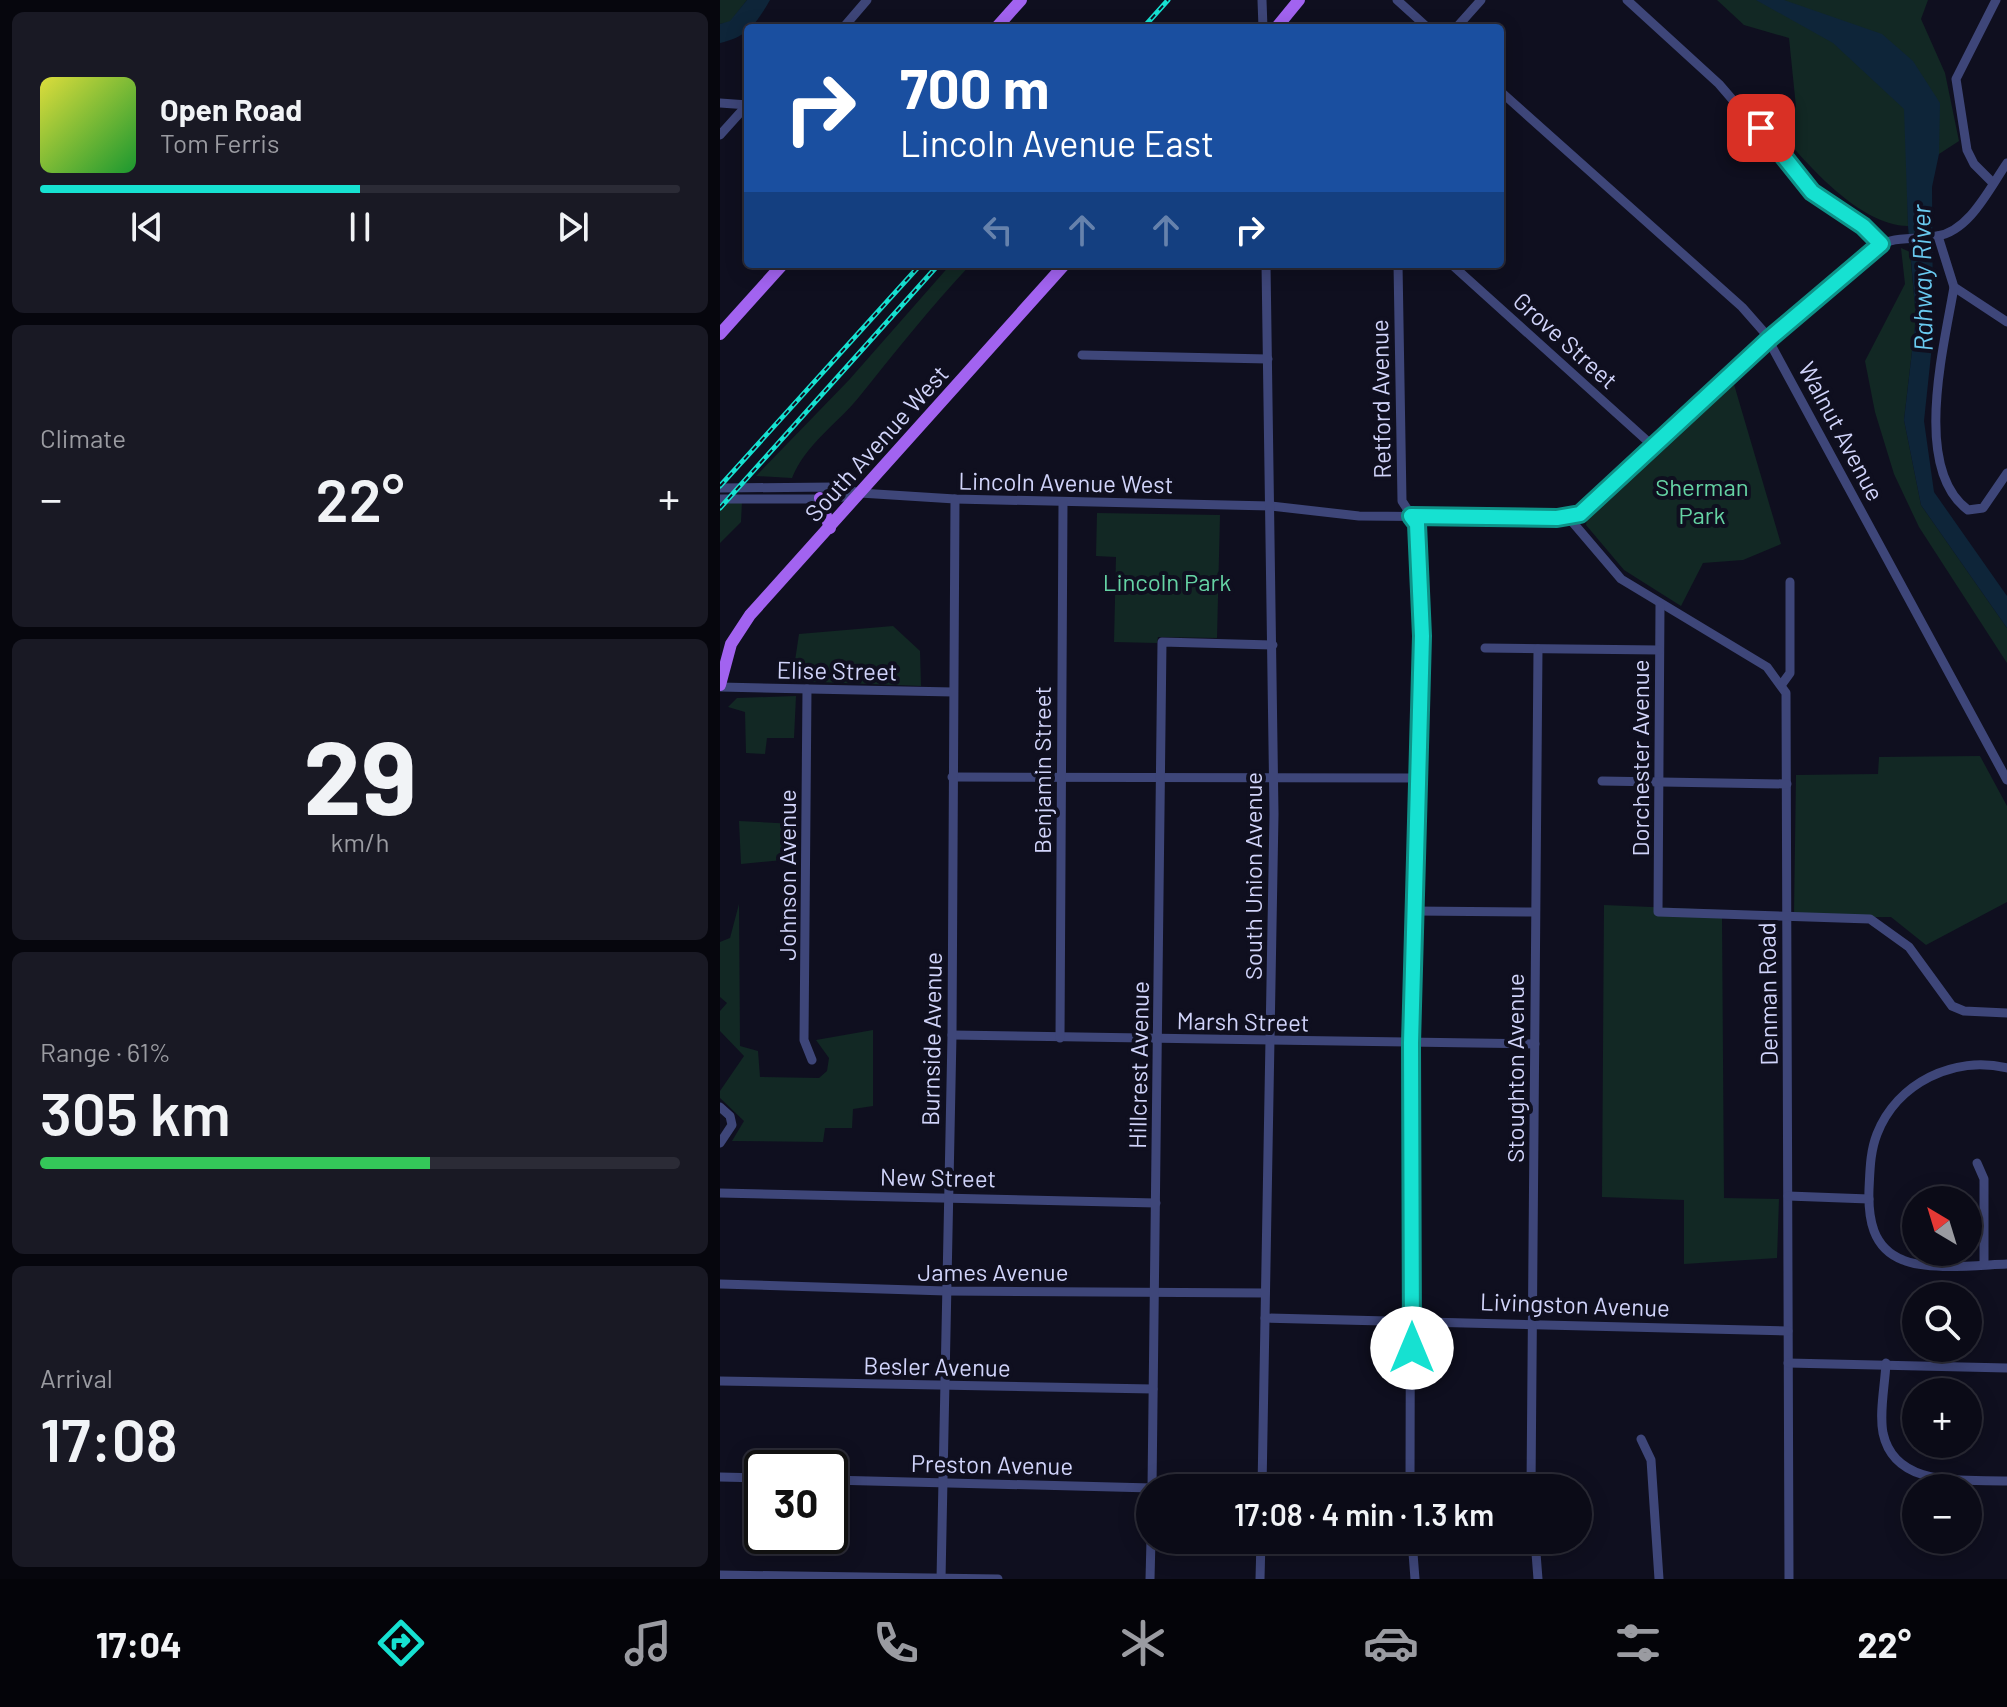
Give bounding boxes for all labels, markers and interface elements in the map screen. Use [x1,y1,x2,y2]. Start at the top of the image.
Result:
text: 700 m [900,53,1050,120]
icon: right [768,56,872,160]
text: Open Road [160,91,302,127]
pin [1727,94,1795,162]
icon: arrive [1739,106,1783,150]
text: Lincoln Avenue East [900,121,1214,164]
text: Tom Ferris [160,127,280,158]
water label: Rahway River [1904,204,1938,352]
icon: previous [125,205,169,249]
icon: pause [338,205,382,249]
icon: next [551,205,595,249]
icon: left [976,208,1020,252]
icon: ahead [1060,208,1104,252]
icon: ahead [1144,208,1188,252]
icon: right [1228,208,1272,252]
street label: Grove Street [1508,286,1624,394]
street label: Retford Avenue [1364,319,1396,479]
street label: Walnut Avenue [1793,357,1891,505]
street label: South Avenue West [798,359,954,527]
text: Climate [40,422,126,453]
text: 22° [316,462,404,534]
street label: Lincoln Avenue West [958,466,1174,498]
text: − [40,471,62,524]
text: + [658,471,680,524]
park label: Sherman Park [1655,472,1749,529]
park label: Lincoln Park [1103,567,1231,596]
street label: Elise Street [776,654,898,686]
street label: Dorchester Avenue [1625,660,1654,856]
street label: Benjamin Street [1027,686,1056,854]
text: 29 [303,711,417,836]
street label: South Union Avenue [1238,772,1267,980]
street label: Johnson Avenue [772,789,801,961]
text: km/h [331,826,389,857]
street label: Denman Road [1751,922,1783,1066]
street label: Burnside Avenue [915,952,947,1126]
street label: Stoughton Avenue [1500,973,1529,1163]
street label: Hillcrest Avenue [1122,981,1154,1149]
street label: Marsh Street [1176,1005,1310,1037]
text: Range · 61% [40,1036,171,1067]
text: 305 km [40,1076,231,1148]
street label: New Street [880,1161,996,1193]
north arrow [1902,1186,1982,1266]
map controls [1902,1186,1982,1554]
street label: James Avenue [918,1257,1068,1286]
button: search [1902,1282,1982,1362]
street label: Livingston Avenue [1480,1286,1670,1322]
position arrow [1370,1306,1454,1390]
street label: Besler Avenue [863,1350,1011,1382]
text: Arrival [40,1362,113,1393]
button: + [1902,1378,1982,1458]
text: 17:08 [40,1402,178,1474]
street label: Preston Avenue [911,1448,1073,1480]
speed limit sign: 30 [744,1450,848,1554]
button: − [1902,1474,1982,1554]
text: 17:08 · 4 min · 1.3 km [1234,1496,1494,1532]
icon: directions [373,1615,429,1671]
icon: music [620,1615,676,1671]
icon: phone [868,1615,924,1671]
icon: climate [1115,1615,1171,1671]
icon: car [1363,1615,1419,1671]
icon: filters [1610,1615,1666,1671]
text: 17:04 [96,1622,182,1665]
text: 22° [1857,1622,1911,1665]

